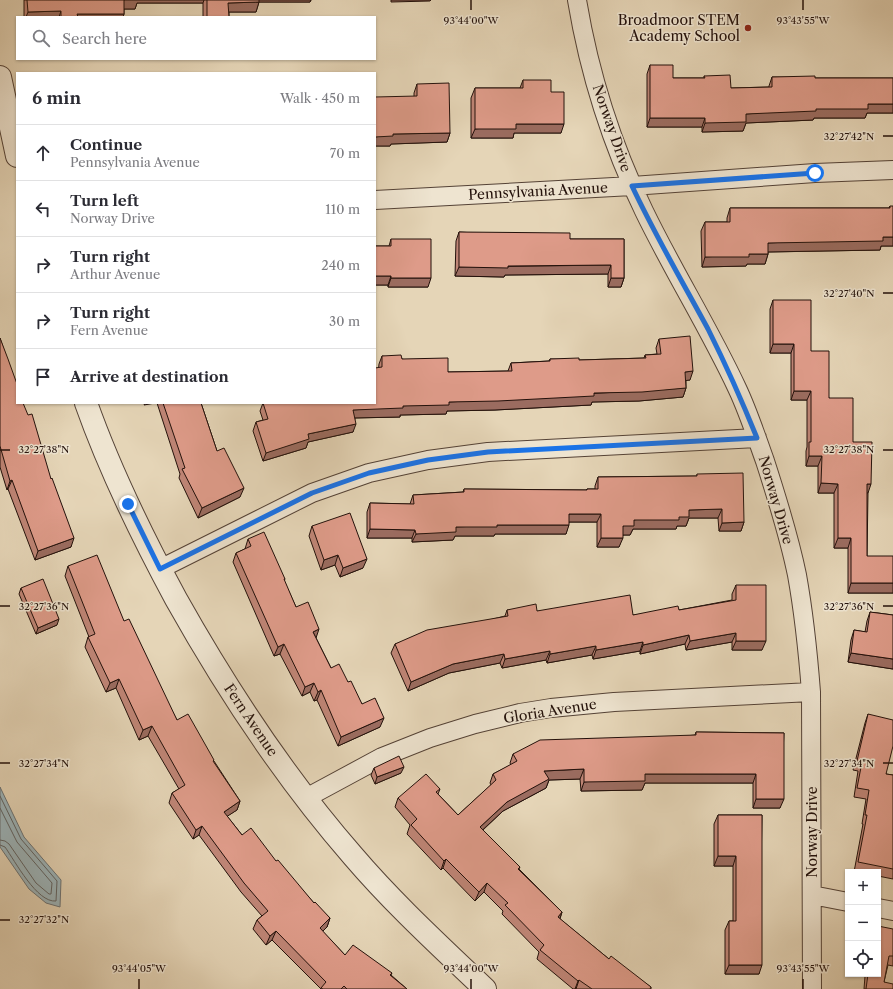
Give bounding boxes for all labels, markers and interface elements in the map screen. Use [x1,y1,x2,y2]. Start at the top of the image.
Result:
place label: Broadmoor STEM Academy School [618,11,740,45]
text: 93°44'00"W [444,14,500,27]
text: 93°43'55"W [777,14,831,27]
search box [16,16,376,60]
marker: Broadmoor STEM Academy School [743,23,753,33]
icon: search [30,27,52,49]
text: Search here [62,29,147,48]
street label: Norway Drive [589,82,635,174]
text: 6 min [32,88,81,108]
text: Walk · 450 m [280,90,360,106]
text: 32°27'42"N [824,130,874,143]
text: Continue [70,135,142,154]
icon: ahead [32,142,54,164]
text: 70 m [330,145,360,161]
text: Pennsylvania Avenue [70,154,200,170]
route start [806,164,824,182]
street label: Pennsylvania Avenue [468,178,608,204]
text: Turn left [70,191,139,210]
icon: left [32,198,54,220]
text: 110 m [325,201,360,217]
text: Norway Drive [70,210,155,226]
text: Turn right [70,247,150,266]
icon: right [32,254,54,276]
text: 240 m [321,257,360,273]
text: Arthur Avenue [70,266,160,282]
text: 32°27'40"N [824,287,874,300]
text: Turn right [70,303,150,322]
icon: right [32,310,54,332]
text: 30 m [329,313,360,329]
text: Fern Avenue [70,322,148,338]
icon: arrive [32,366,54,388]
text: Arrive at destination [70,367,229,386]
text: 32°27'38"N [19,443,69,456]
text: 32°27'38"N [824,443,874,456]
street label: Norway Drive [755,454,797,547]
route end [119,495,137,513]
text: 32°27'36"N [19,600,69,613]
text: 32°27'36"N [824,600,874,613]
street label: Fern Avenue [220,680,282,760]
street label: Gloria Avenue [502,695,598,727]
text: 32°27'34"N [19,757,69,770]
text: 32°27'34"N [824,757,874,770]
street label: Norway Drive [803,786,821,878]
map controls [845,869,881,977]
button: + [845,869,881,905]
button: − [845,905,881,941]
text: 32°27'32"N [19,913,69,926]
button: locate [845,941,881,977]
text: 93°44'05"W [112,962,167,975]
text: 93°44'00"W [444,962,500,975]
text: 93°43'55"W [777,962,831,975]

